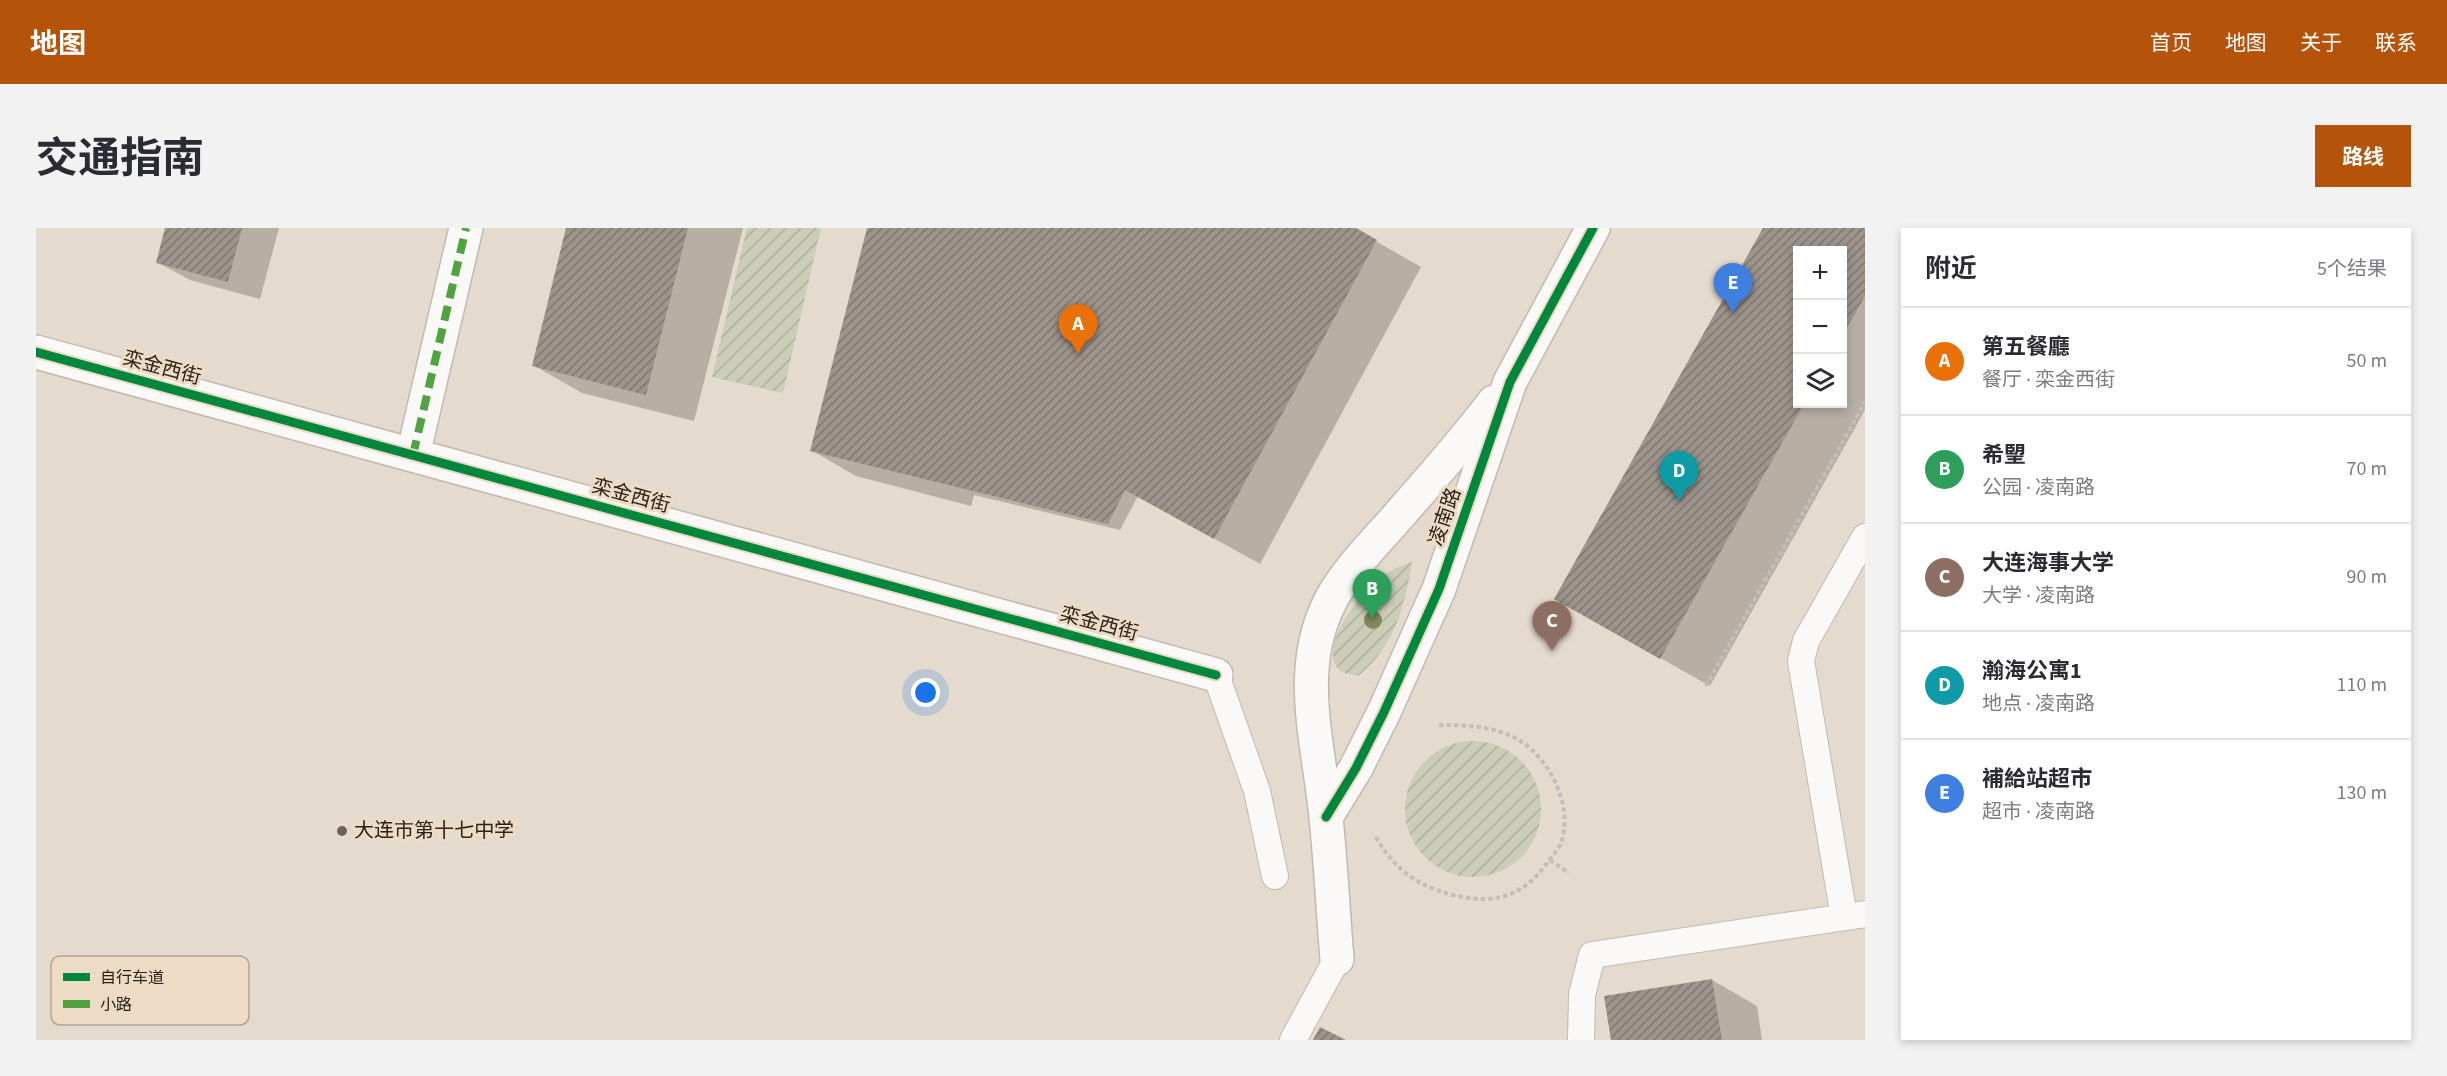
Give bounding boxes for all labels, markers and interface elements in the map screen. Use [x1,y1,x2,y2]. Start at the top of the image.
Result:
text: 地图 [30,24,86,64]
text: 首页 [2150,28,2192,58]
text: 地图 [2225,28,2267,58]
text: 关于 [2300,28,2342,58]
text: 联系 [2375,28,2417,58]
button: 路线 [2315,125,2411,187]
text: 交通指南 [36,129,204,189]
map controls [1793,246,1847,408]
button: + [1793,246,1847,300]
text: 附近 [1925,250,1977,287]
text: 5个结果 [2317,255,2387,283]
pin: E [1714,264,1752,313]
button: − [1793,300,1847,354]
pin: A [1058,304,1098,354]
text: 第五餐廳 [1982,331,2070,363]
street label: 栾金西街 [120,344,204,392]
text: A [1939,347,1950,375]
text: 50 m [2347,347,2387,375]
button: layers [1793,354,1847,408]
text: 餐厅 · 栾金西街 [1982,366,2115,394]
text: 希朢 [1982,439,2026,471]
pin: D [1660,452,1698,501]
text: B [1938,455,1951,483]
text: 70 m [2347,455,2387,483]
street label: 栾金西街 [589,472,673,520]
text: 公园 · 凌南路 [1982,474,2095,502]
street label: 凌南路 [1422,484,1468,550]
text: 大连海事大学 [1982,547,2114,579]
text: C [1939,563,1950,591]
text: 90 m [2347,563,2387,591]
pin: B [1352,570,1392,619]
text: 大学 · 凌南路 [1982,582,2095,610]
street label: 栾金西街 [1057,600,1141,648]
pin: C [1532,602,1572,651]
text: 瀚海公寓1 [1982,655,2082,687]
text: D [1938,671,1951,699]
text: 110 m [2337,671,2387,699]
your location [911,678,940,707]
text: 地点 · 凌南路 [1982,690,2095,718]
text: 補給站超市 [1982,763,2092,795]
text: E [1939,779,1950,807]
text: 130 m [2337,779,2387,807]
text: 超市 · 凌南路 [1982,798,2095,826]
place label: 大连市第十七中学 [354,817,514,845]
marker: 大连市第十七中学 [335,824,349,838]
legend [51,956,249,1025]
text: 自行车道 [100,967,164,989]
text: 小路 [100,994,132,1016]

